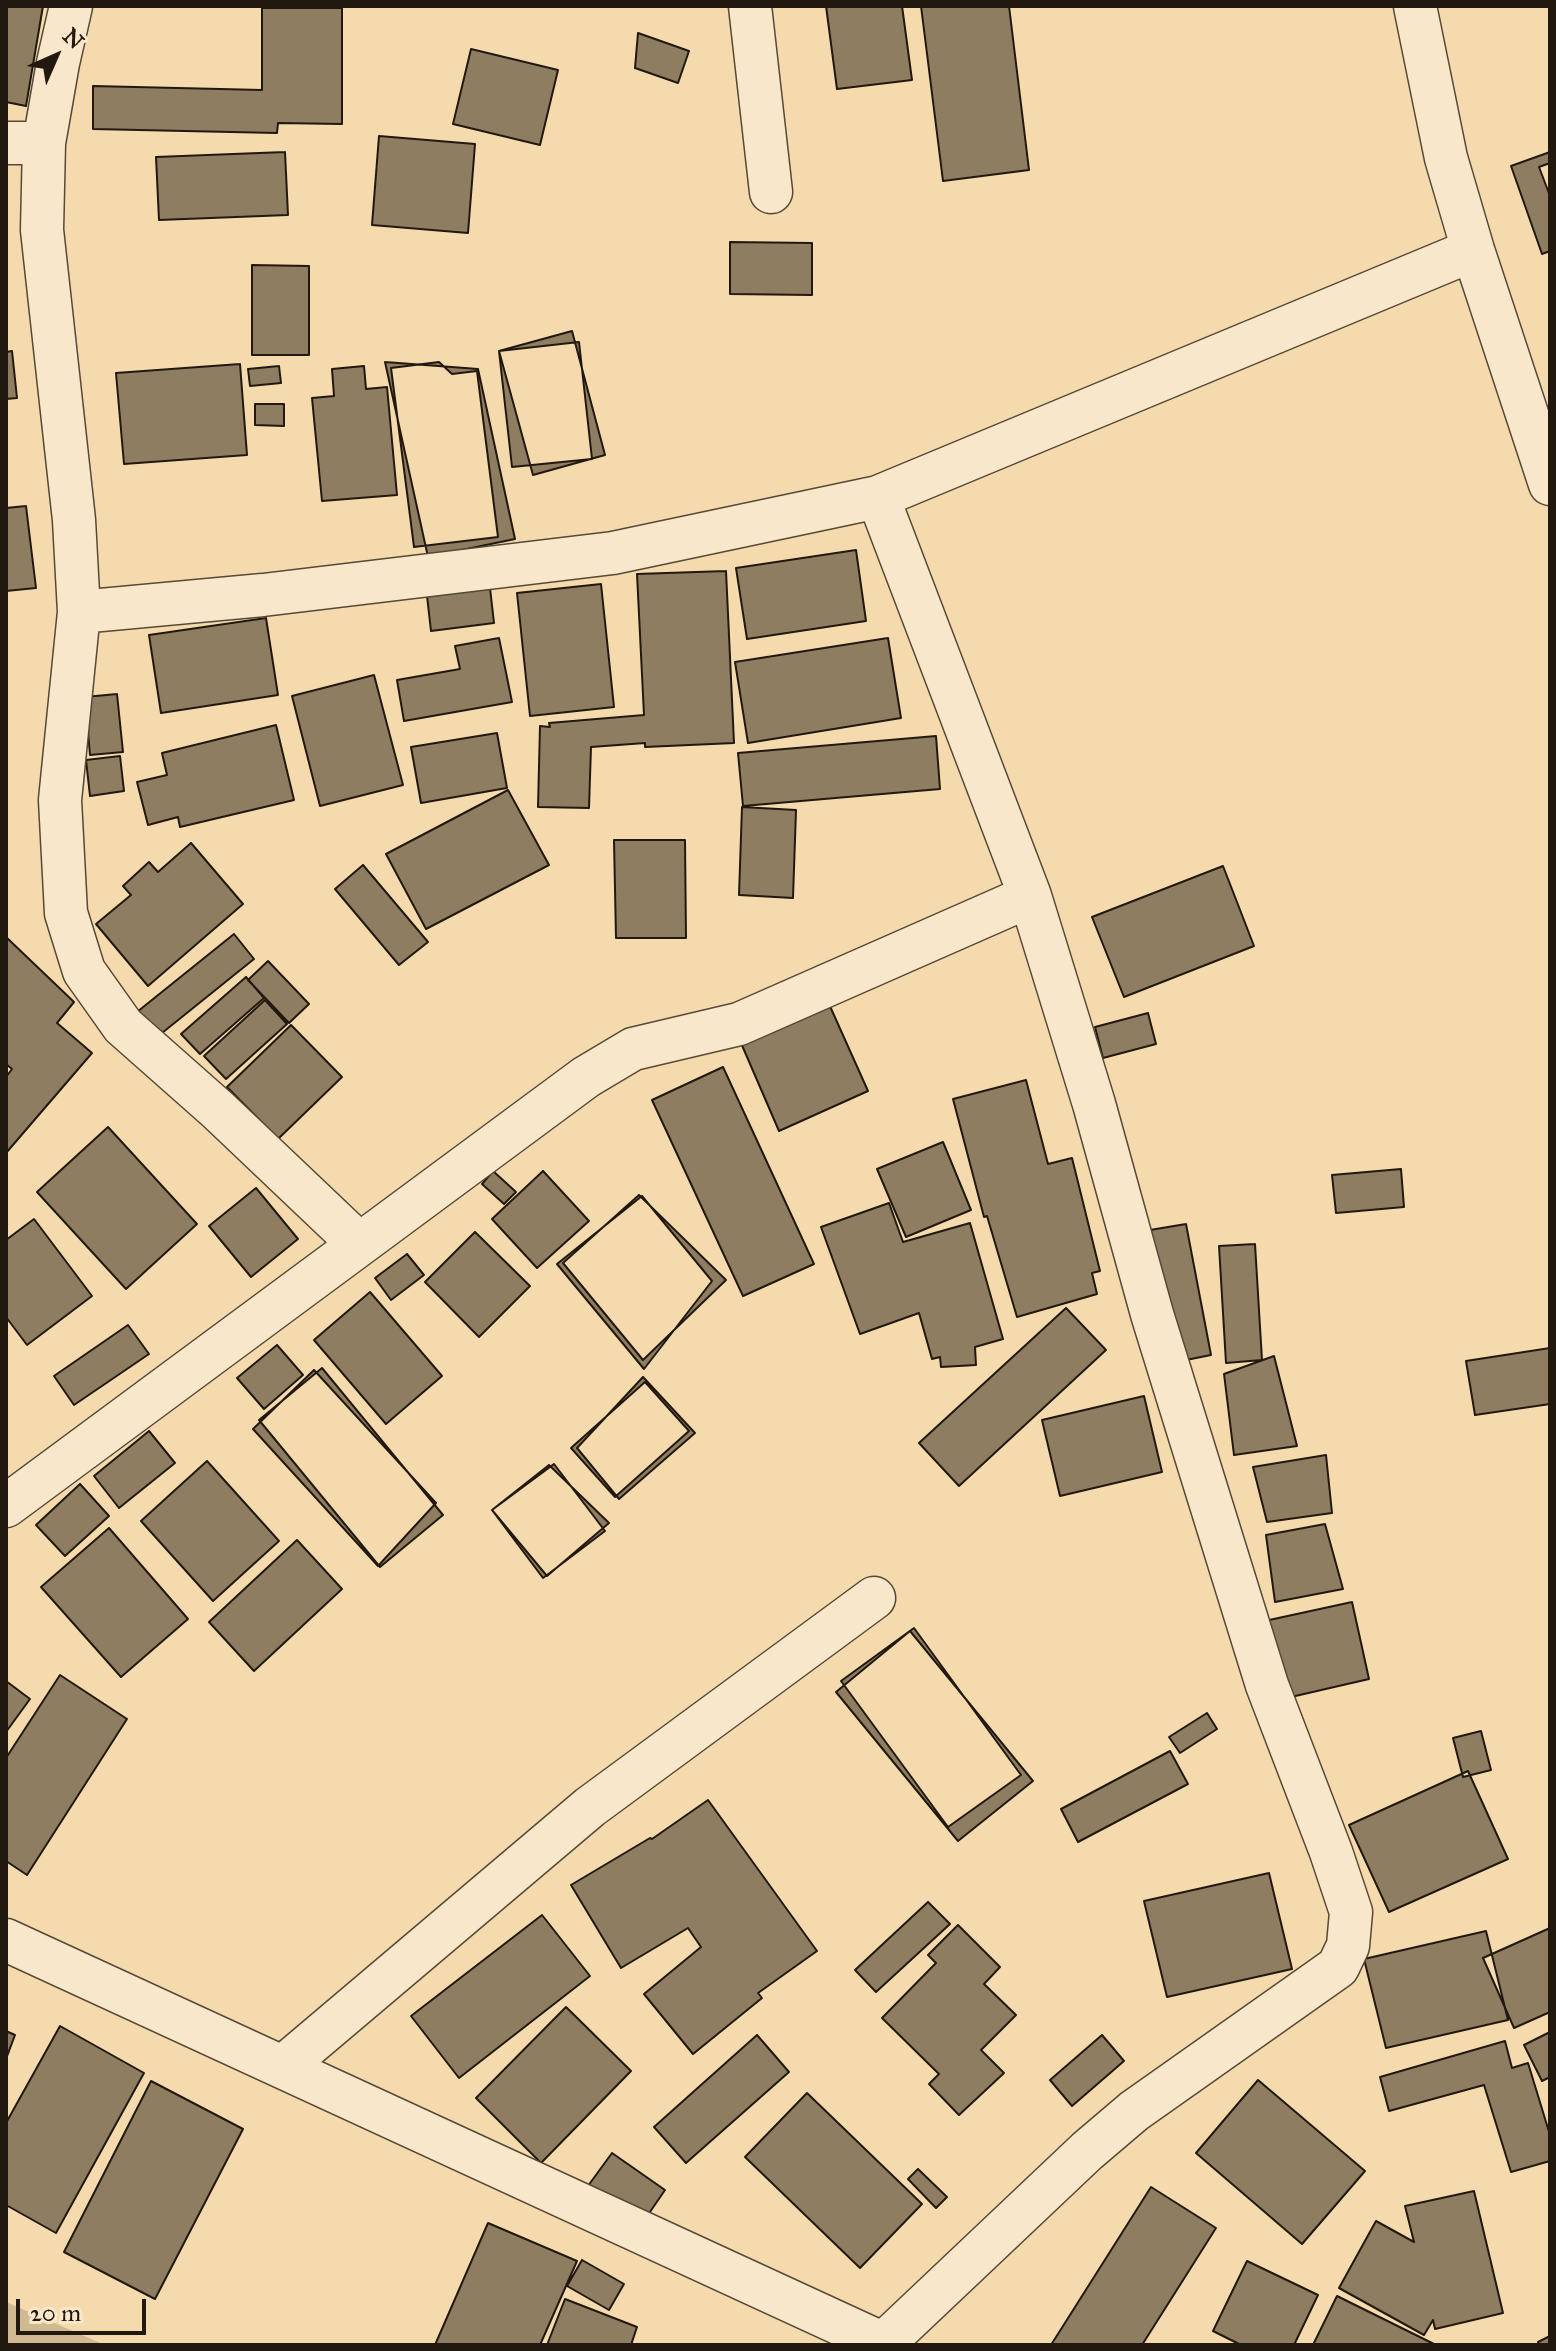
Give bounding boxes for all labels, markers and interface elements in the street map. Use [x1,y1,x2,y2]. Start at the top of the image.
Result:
north arrow [16,16,96,96]
text: N [57,23,89,55]
scale bar [20,2283,150,2333]
text: 20 m [30,2298,81,2328]

